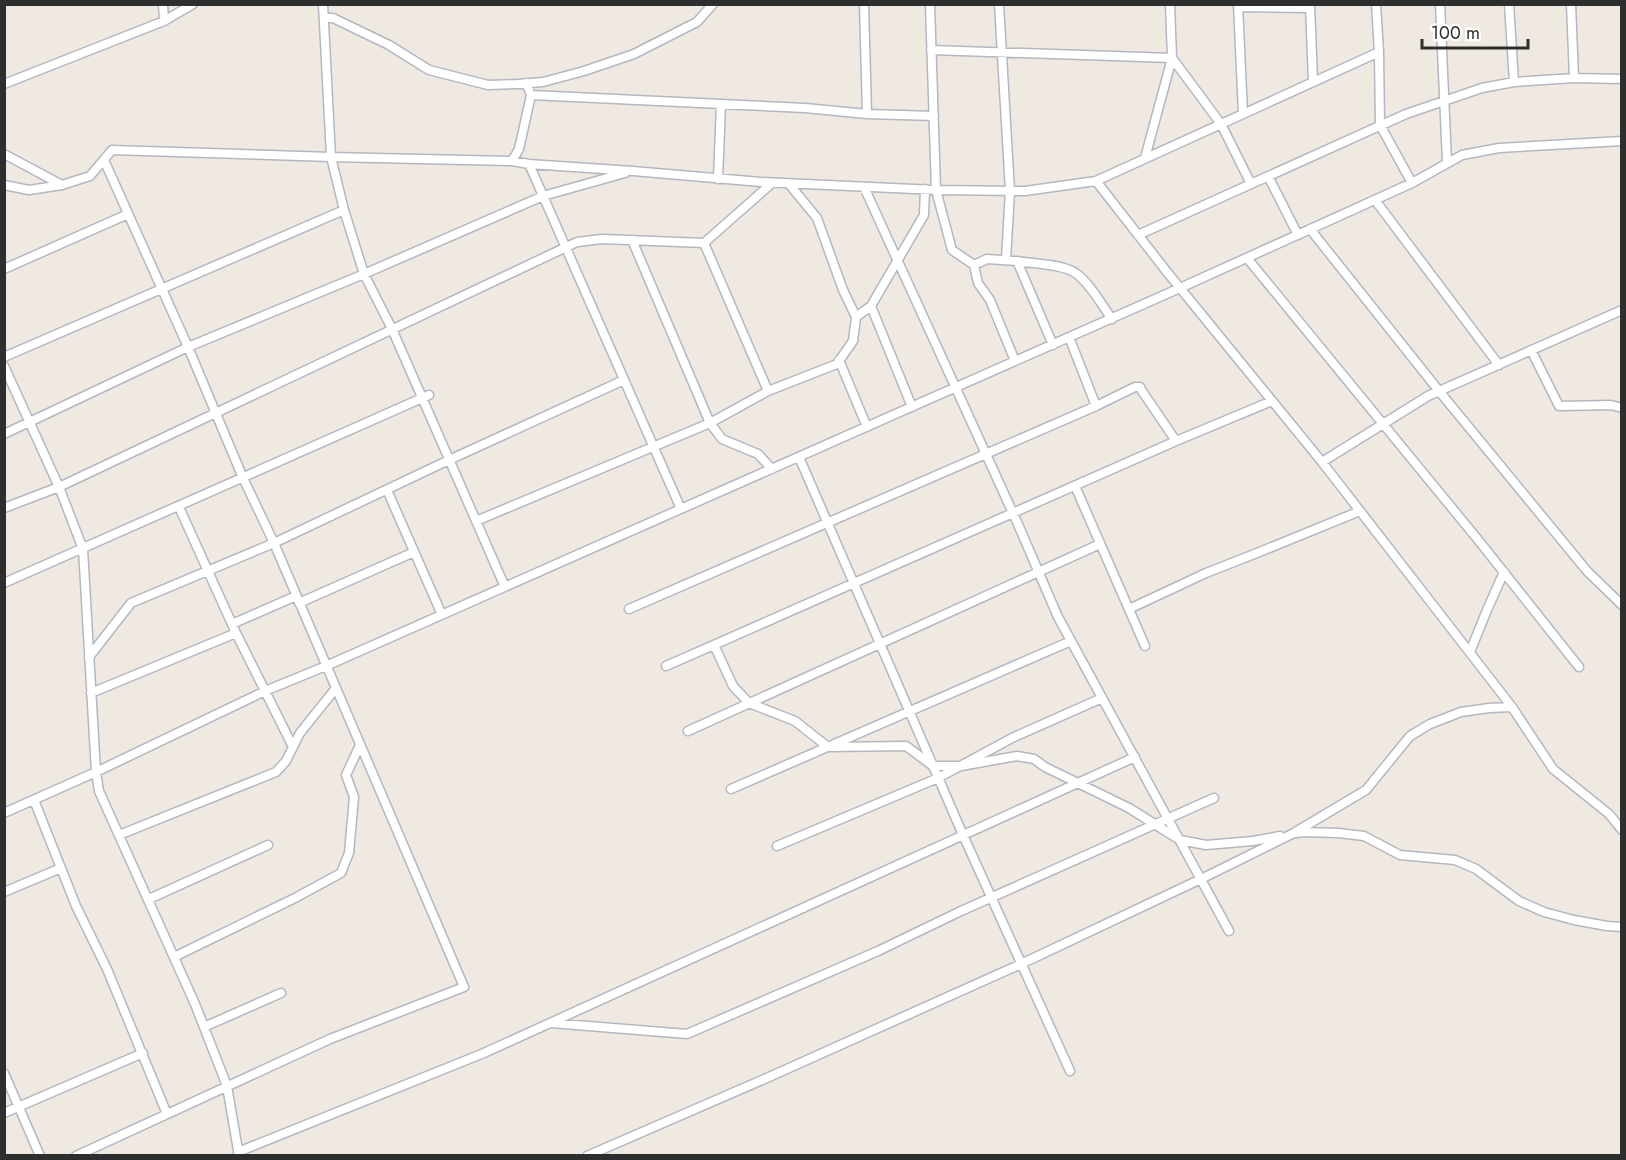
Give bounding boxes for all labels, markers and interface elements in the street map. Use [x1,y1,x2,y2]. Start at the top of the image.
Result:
scale bar [1422,12,1528,50]
text: 100 m [1431,20,1480,46]

